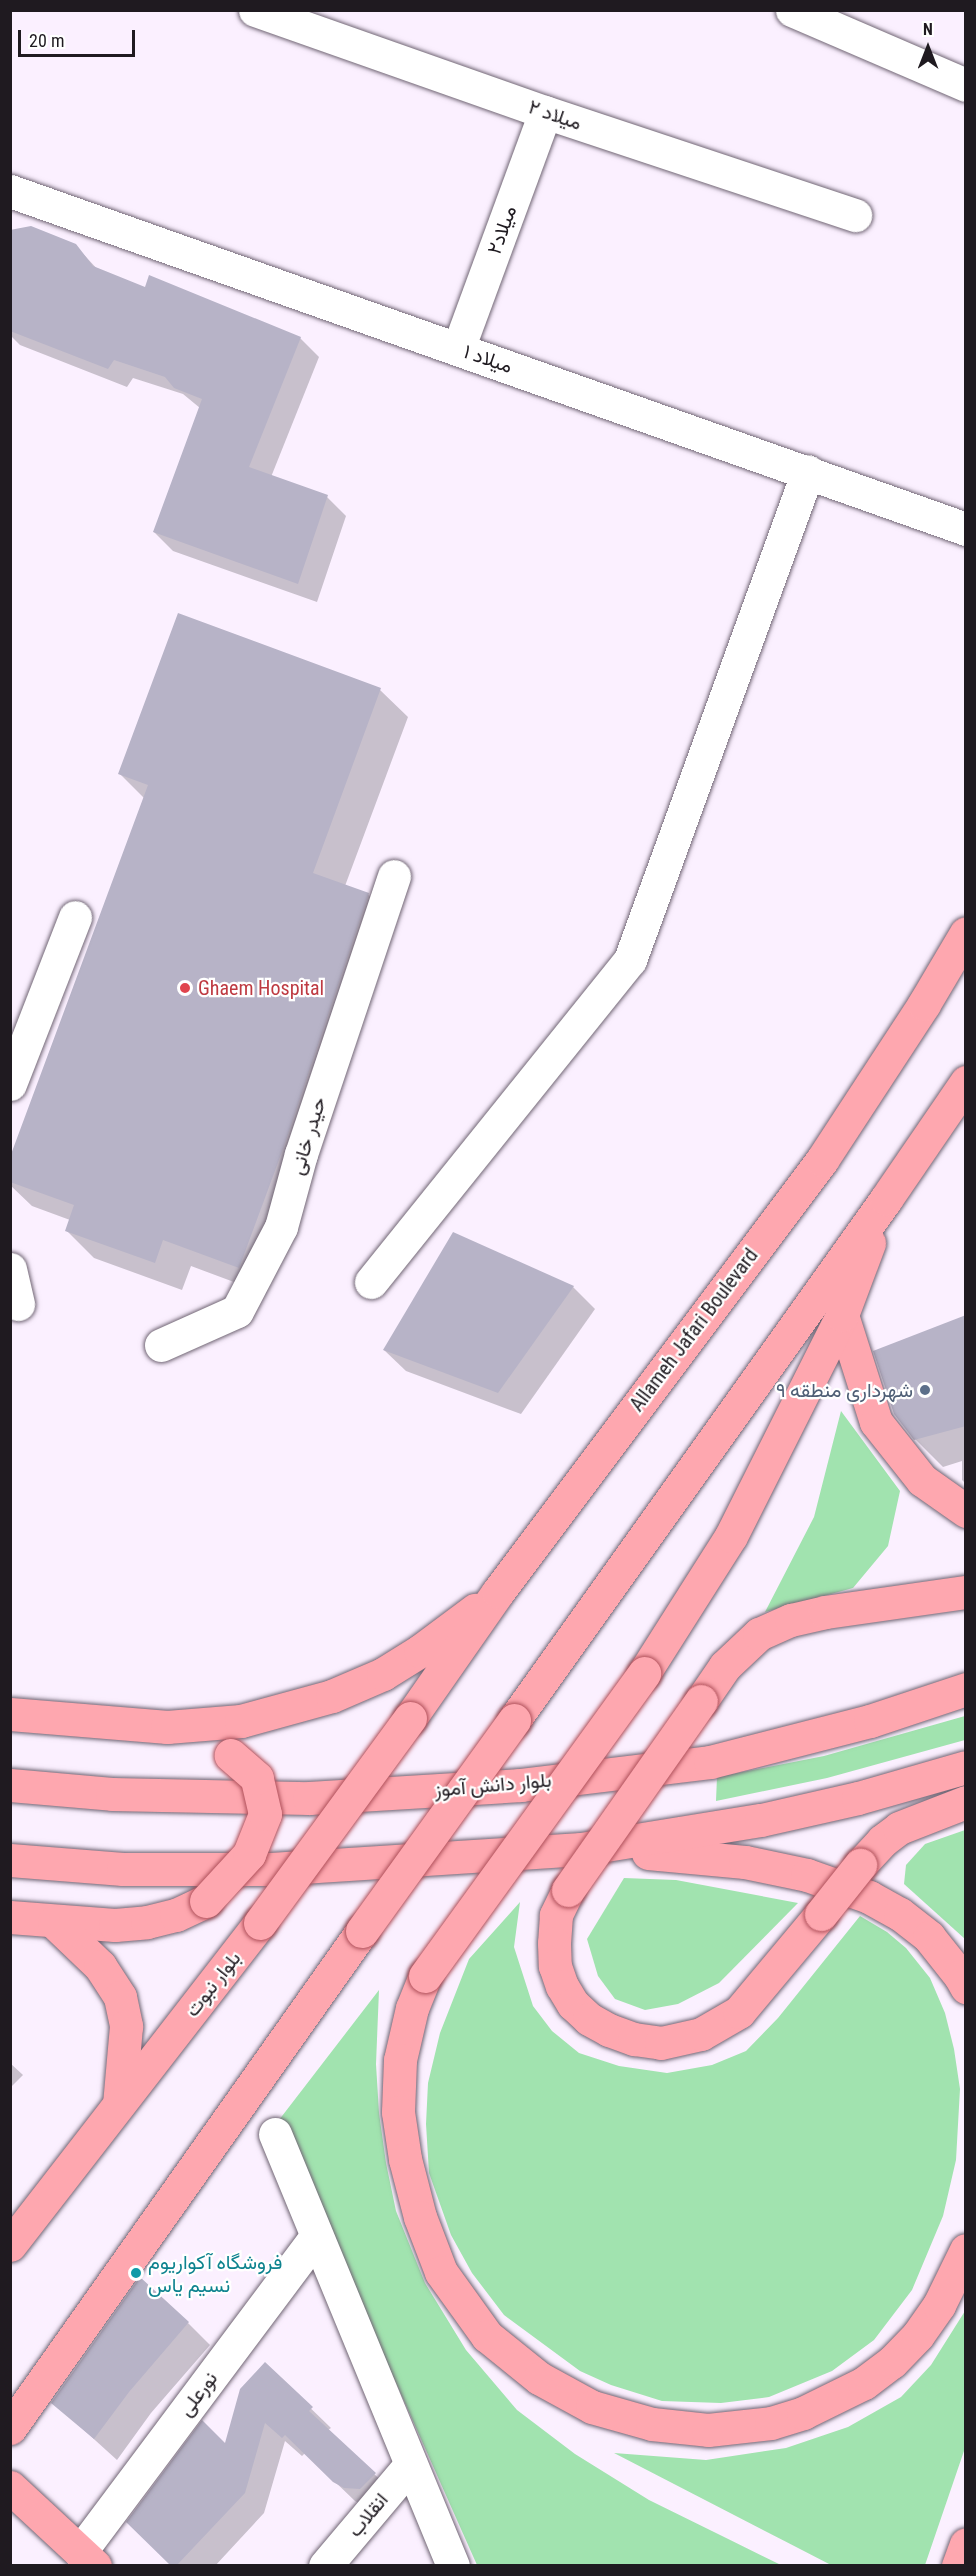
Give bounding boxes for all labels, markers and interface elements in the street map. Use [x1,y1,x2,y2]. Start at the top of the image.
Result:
scale bar [21,18,138,56]
north arrow [898,18,958,78]
text: N [923,20,933,39]
text: 20 m [29,30,64,51]
street label: میلاد ۲ [525,95,585,135]
street label: میلاد۲ [482,202,522,258]
street label: میلاد ۱ [461,340,515,378]
place label: Ghaem Hospital [198,976,324,1000]
marker: Ghaem Hospital [176,979,194,997]
street label: حیدر خانی [285,1094,331,1178]
street label: Allameh Jafari Boulevard [625,1244,763,1416]
place label: شهرداری منطقه ۹ [776,1378,913,1402]
marker: شهرداری منطقه ۹ [918,1383,932,1397]
street label: بلوار دانش آموز [433,1768,553,1802]
street label: بلوار نبوت [180,1947,246,2021]
place label: فروشگاه آکواریوم نسیم یاس [148,2250,282,2297]
marker: فروشگاه آکواریوم نسیم یاس [129,2266,143,2280]
street label: نورعلی [173,2367,223,2421]
street label: انقلاب [343,2488,393,2542]

